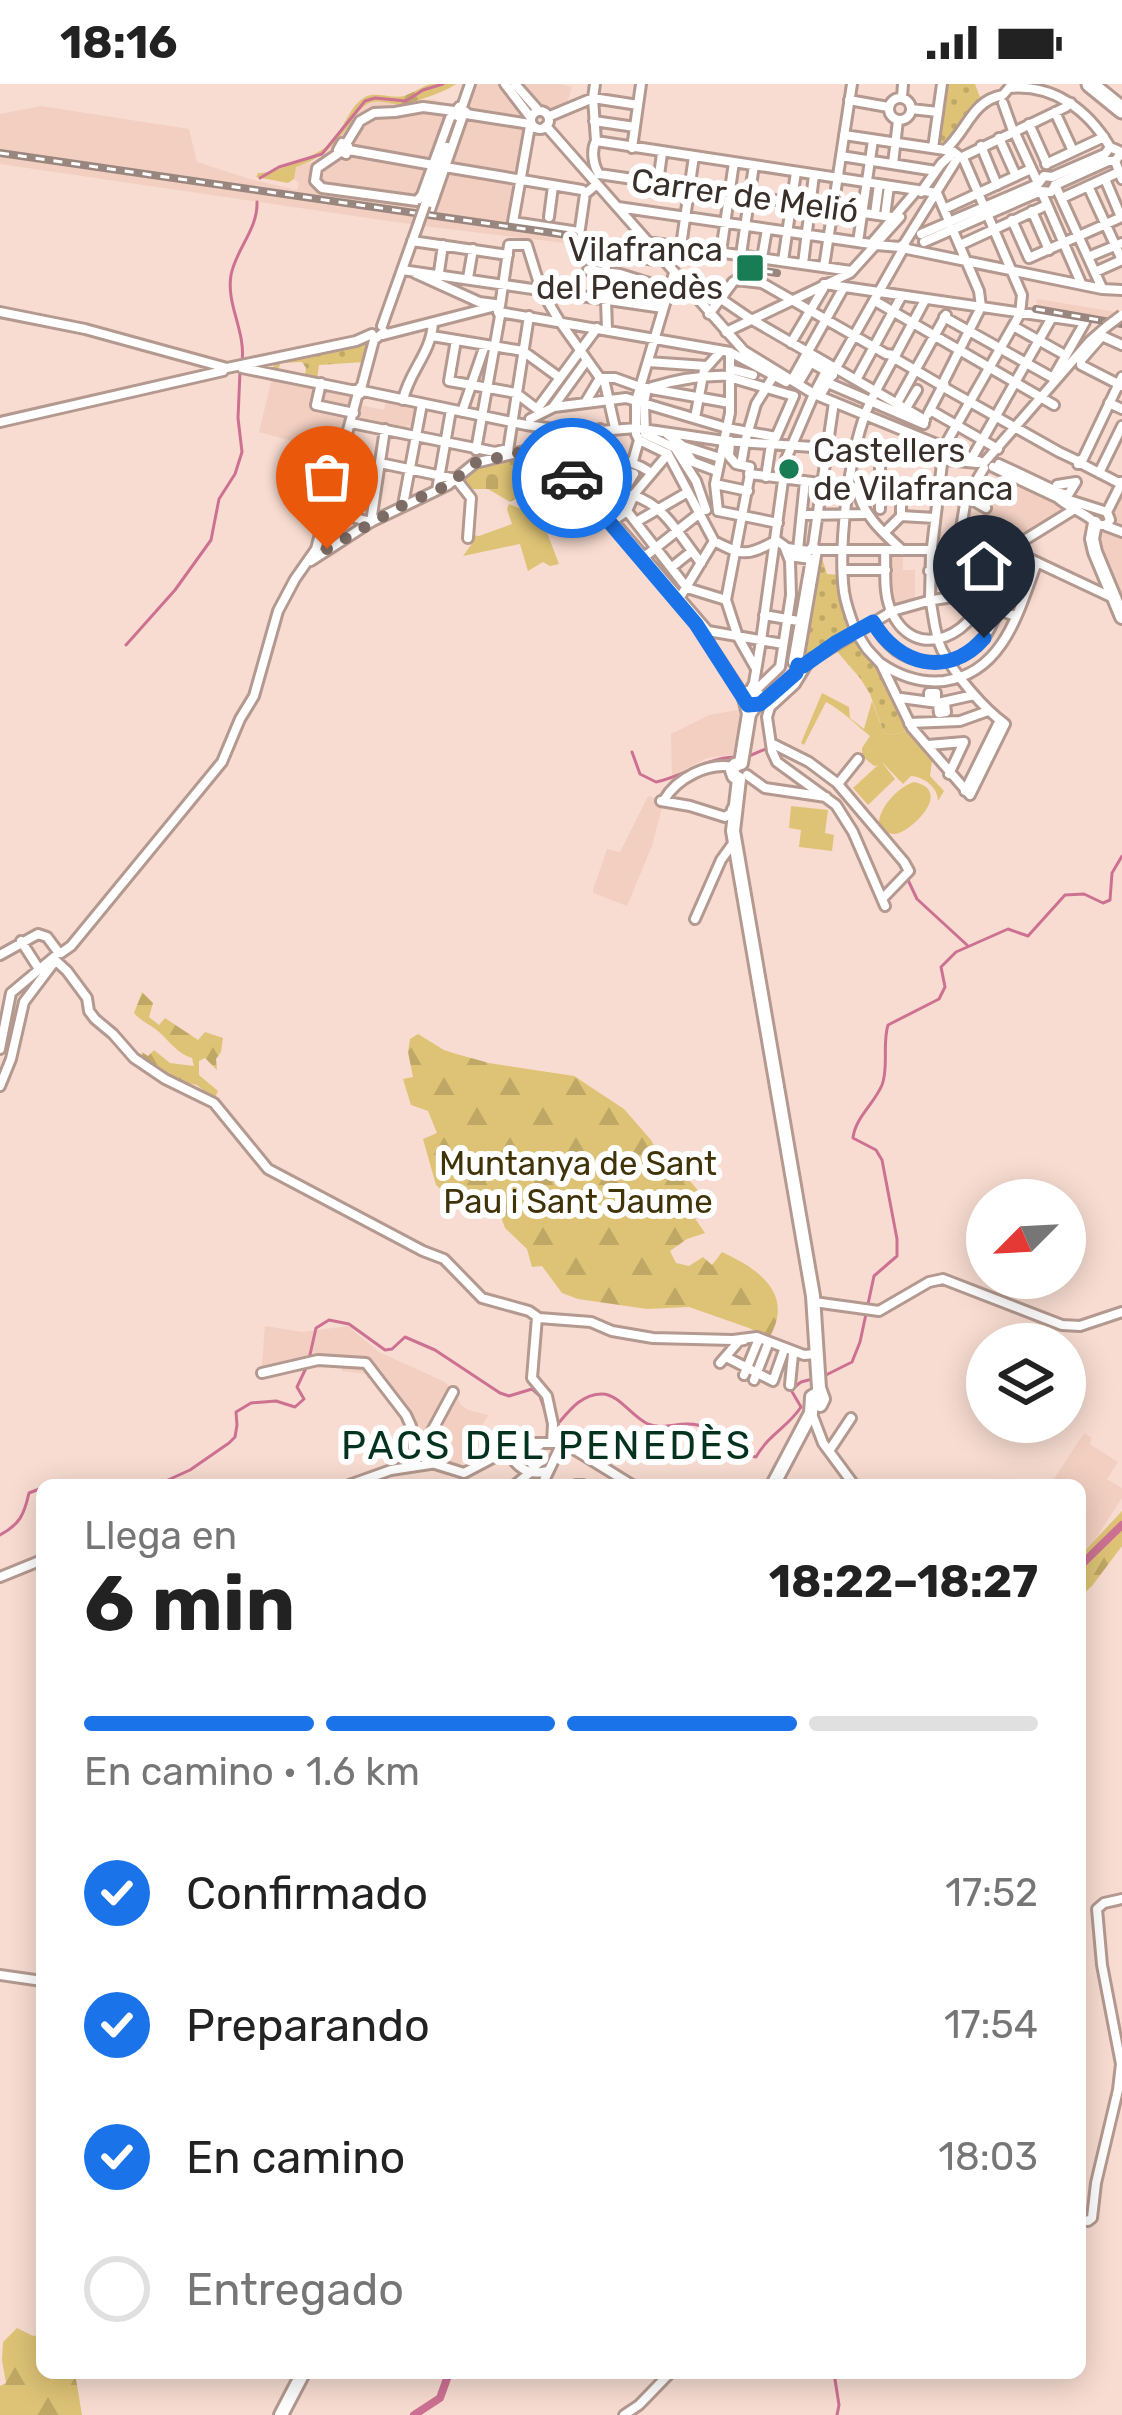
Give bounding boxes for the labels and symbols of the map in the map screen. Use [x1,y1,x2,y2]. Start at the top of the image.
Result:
street label: Carrer de Melió [629,160,861,231]
place label: Vilafranca del Penedès [536,230,723,307]
marker: Vilafranca del Penedès [734,252,766,284]
courier [512,418,632,538]
pin [276,426,378,549]
place label: Castellers de Vilafranca [813,431,1014,508]
marker: Castellers de Vilafranca [776,456,802,482]
pin [933,515,1035,638]
park label: Muntanya de Sant Pau i Sant Jaume [439,1144,717,1221]
north arrow [966,1179,1086,1299]
district label: PACS DEL PENEDÈS [341,1423,753,1469]

